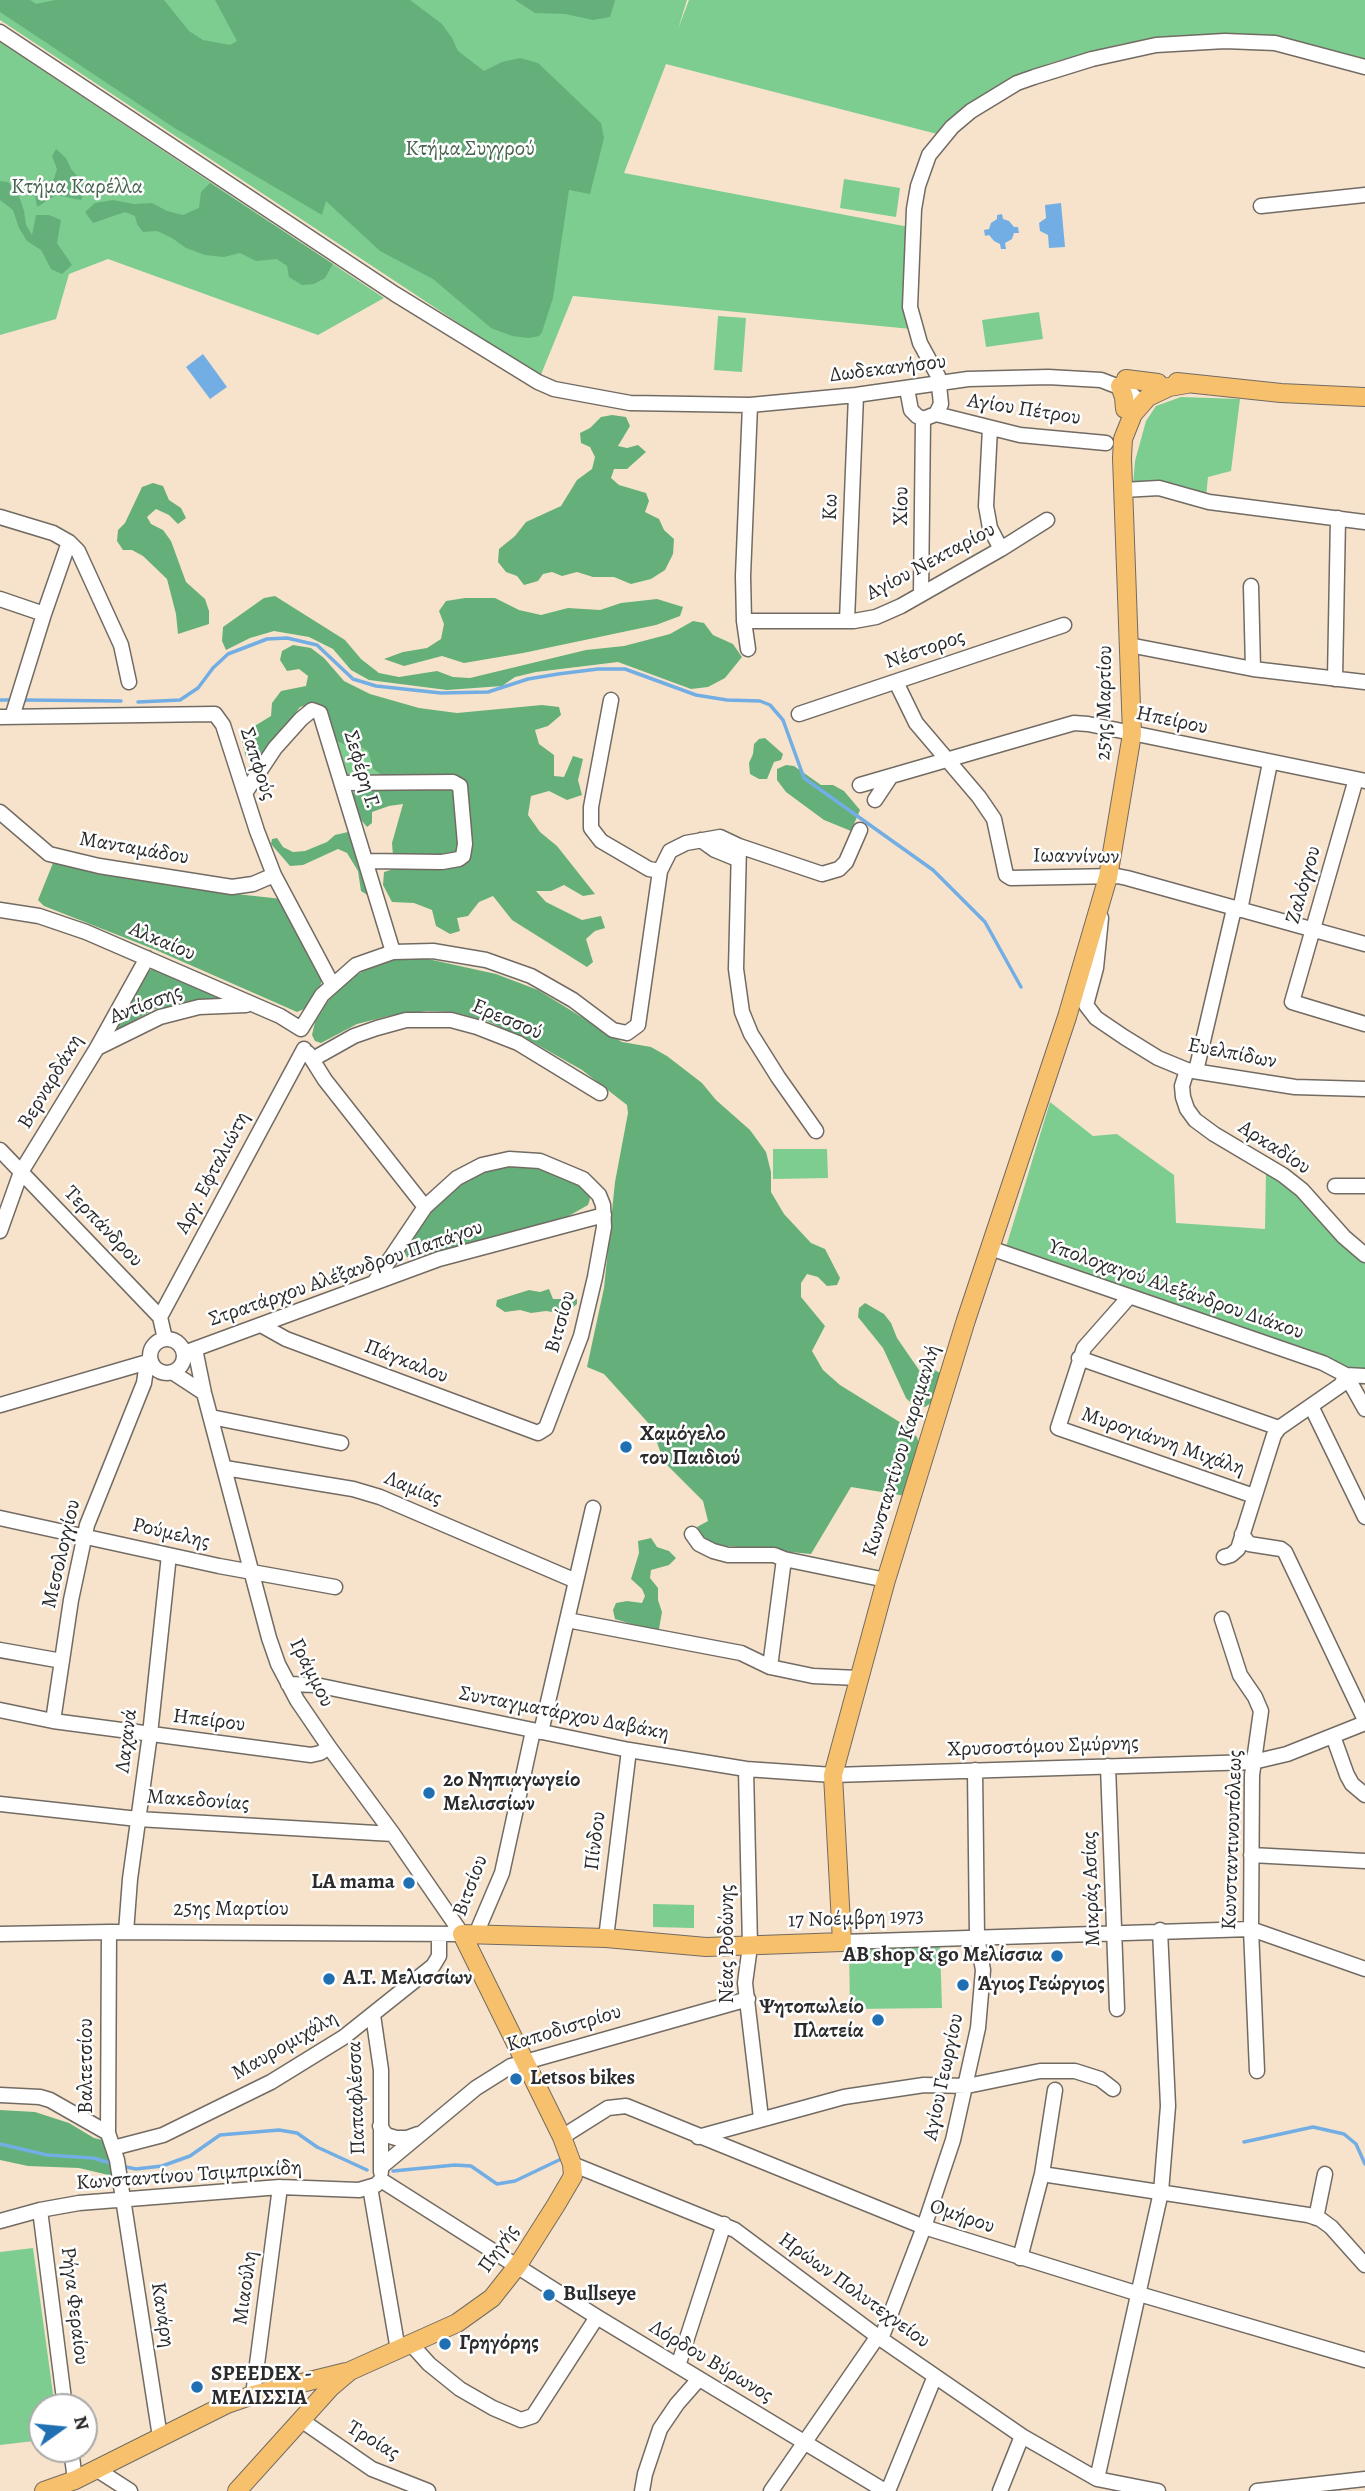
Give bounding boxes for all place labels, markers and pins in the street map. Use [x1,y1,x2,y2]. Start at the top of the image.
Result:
place label: Χαμόγελο του Παιδιού [640,1422,740,1472]
marker: Χαμόγελο του Παιδιού [618,1439,634,1455]
place label: 2ο Νηπιαγωγείο Μελισσίων [443,1768,580,1818]
marker: 2ο Νηπιαγωγείο Μελισσίων [421,1785,437,1801]
place label: LA mama [311,1870,395,1896]
marker: LA mama [401,1875,417,1891]
place label: AB shop & go Μελίσσια [843,1943,1043,1969]
marker: AB shop & go Μελίσσια [1049,1948,1065,1964]
place label: Α.Τ. Μελισσίων [343,1966,472,1992]
marker: Α.Τ. Μελισσίων [321,1971,337,1987]
place label: Άγιος Γεώργιος [977,1972,1105,1998]
marker: Άγιος Γεώργιος [955,1977,971,1993]
place label: Ψητοπωλείο Πλατεία [759,1995,864,2045]
marker: Ψητοπωλείο Πλατεία [870,2012,886,2028]
place label: Letsos bikes [530,2066,635,2092]
marker: Letsos bikes [508,2071,524,2087]
place label: Bullseye [563,2282,636,2308]
marker: Bullseye [541,2287,557,2303]
place label: Γρηγόρης [459,2331,539,2357]
marker: Γρηγόρης [437,2336,453,2352]
place label: SPEEDEX - ΜΕΛΙΣΣΙΑ [211,2362,312,2412]
marker: SPEEDEX - ΜΕΛΙΣΣΙΑ [189,2379,205,2395]

